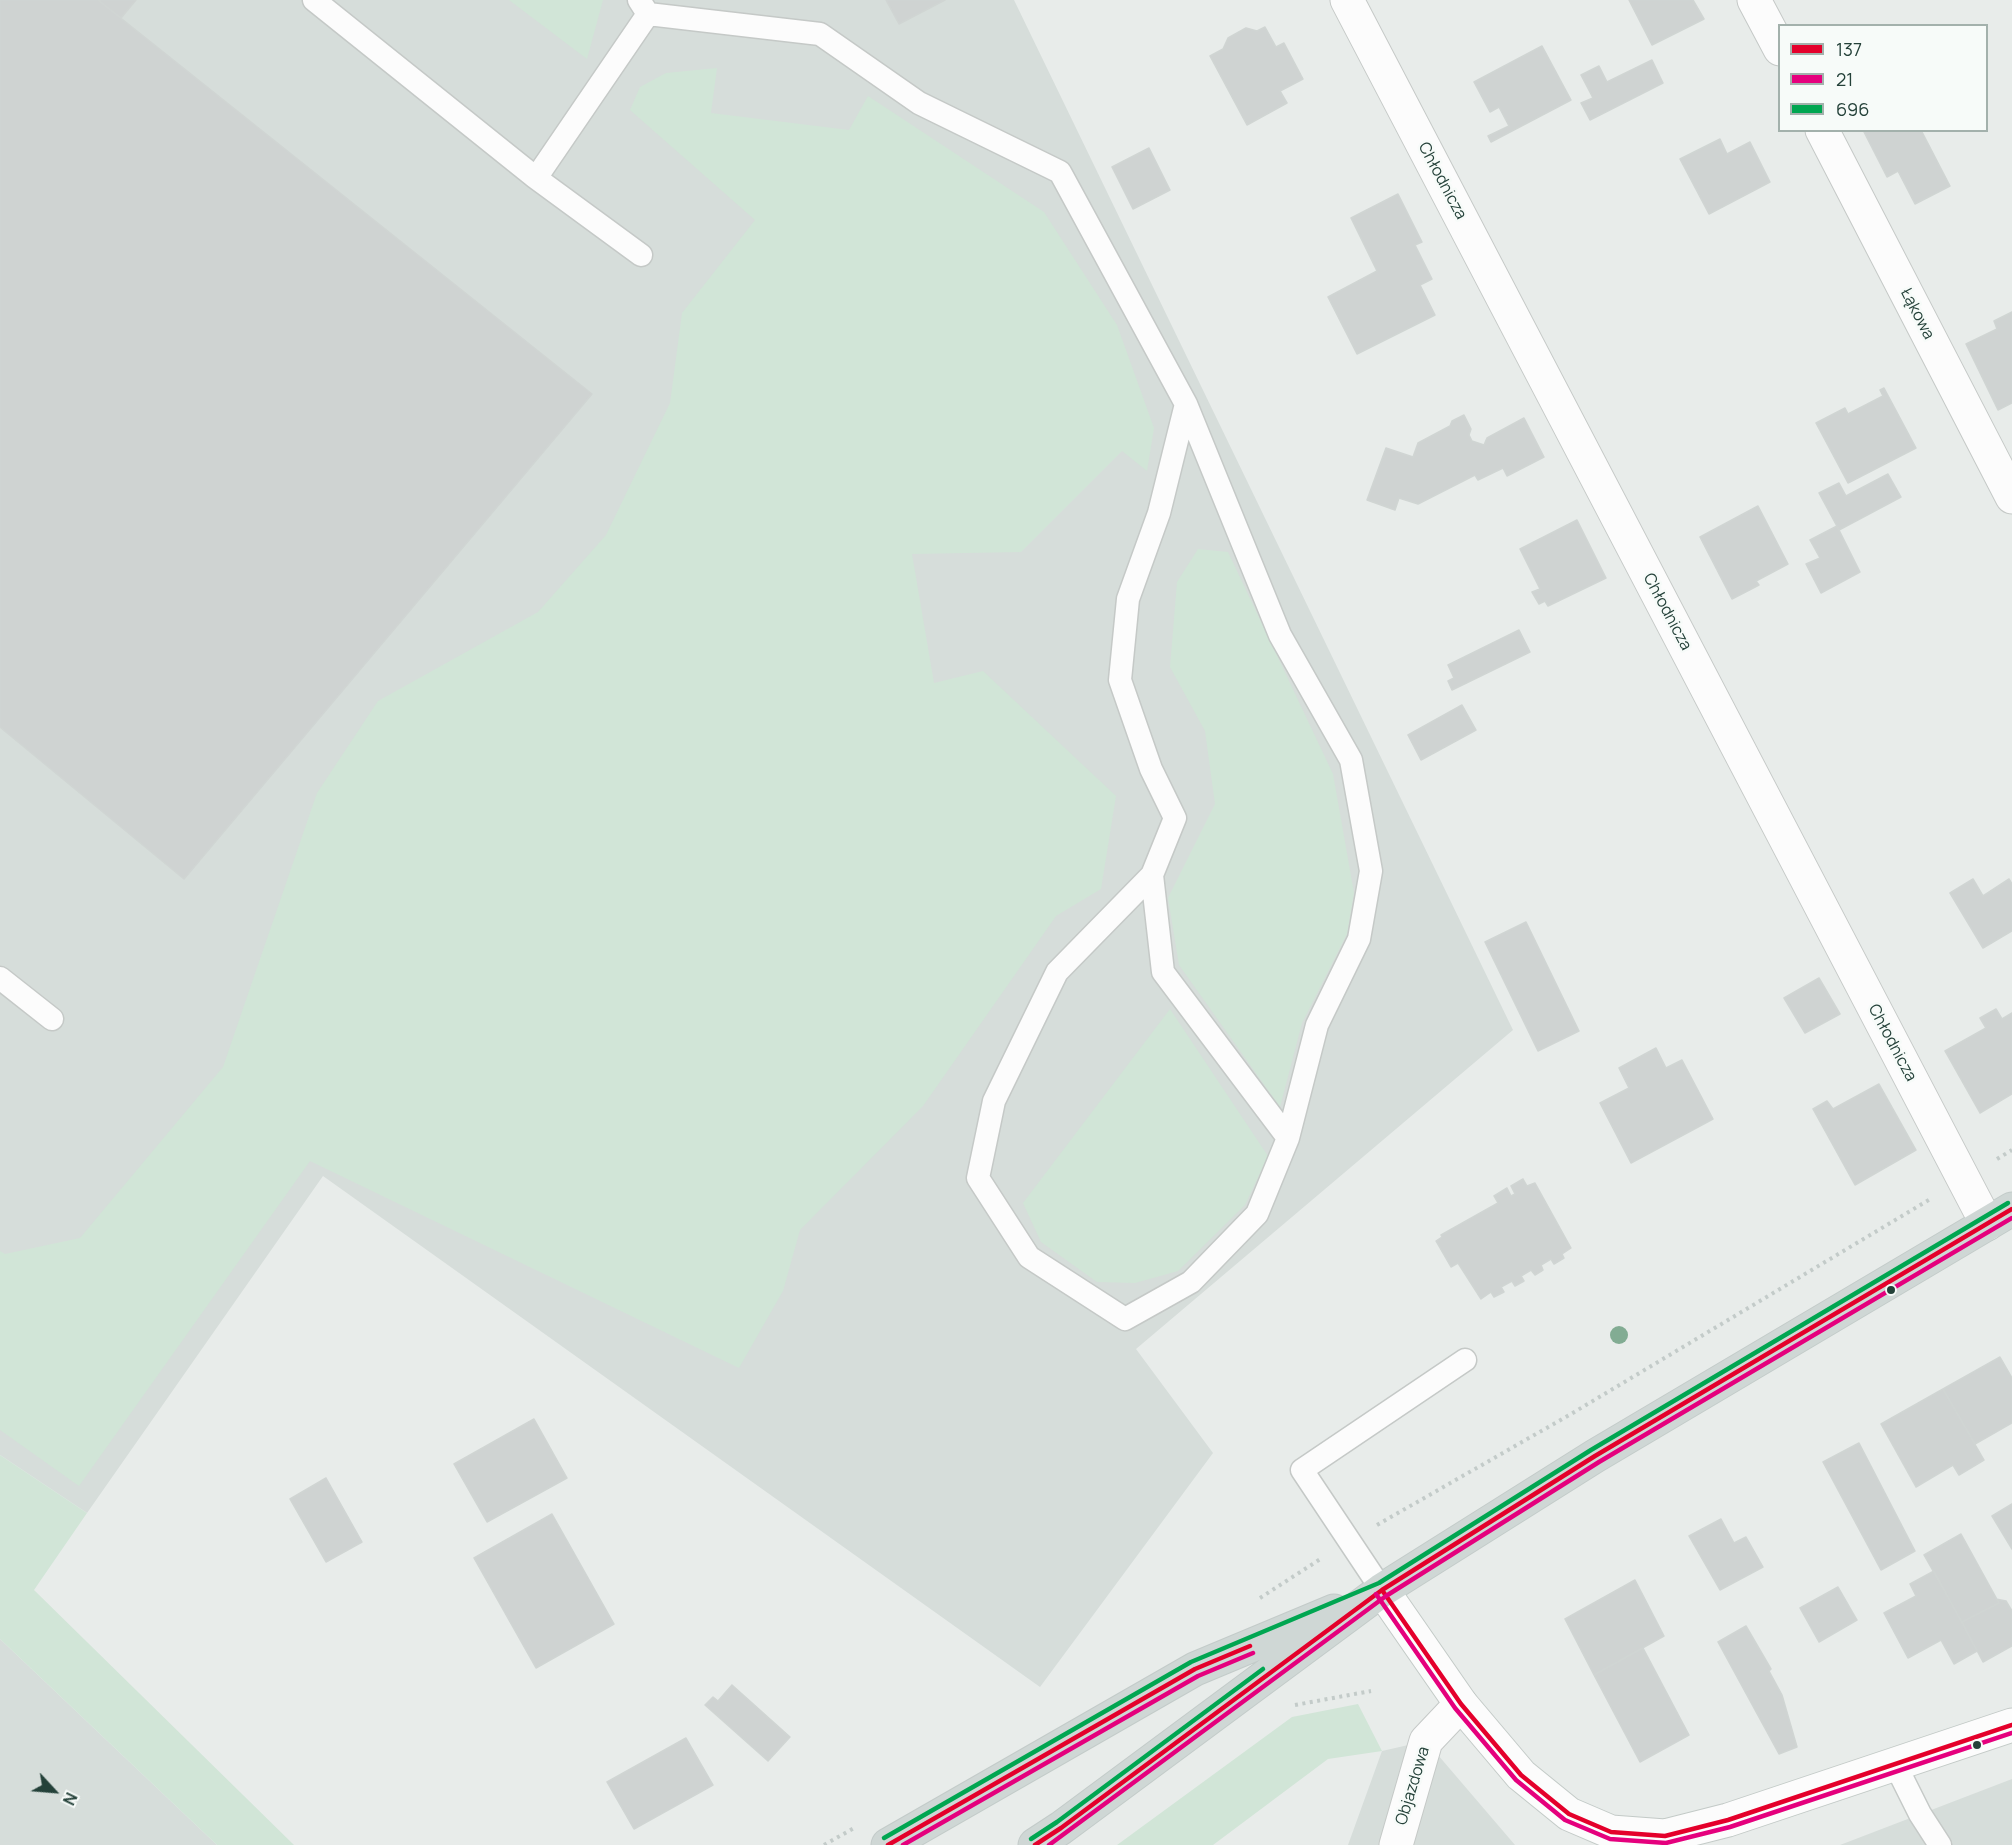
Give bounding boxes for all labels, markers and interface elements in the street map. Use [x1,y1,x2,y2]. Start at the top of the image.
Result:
legend [1778,24,1988,132]
text: 137 [1836,37,1862,61]
text: 21 [1836,67,1853,91]
text: 696 [1836,97,1869,121]
street label: Chłodnicza [1414,139,1470,223]
street label: Łąkowa [1896,285,1938,343]
street label: Chłodnicza [1639,570,1695,654]
street label: Chłodnicza [1864,1001,1920,1085]
unlabelled marker [1885,1284,1897,1296]
unlabelled marker [1971,1739,1983,1751]
street label: Objazdowa [1392,1744,1434,1828]
north arrow [24,1761,84,1821]
text: N [58,1789,83,1809]

